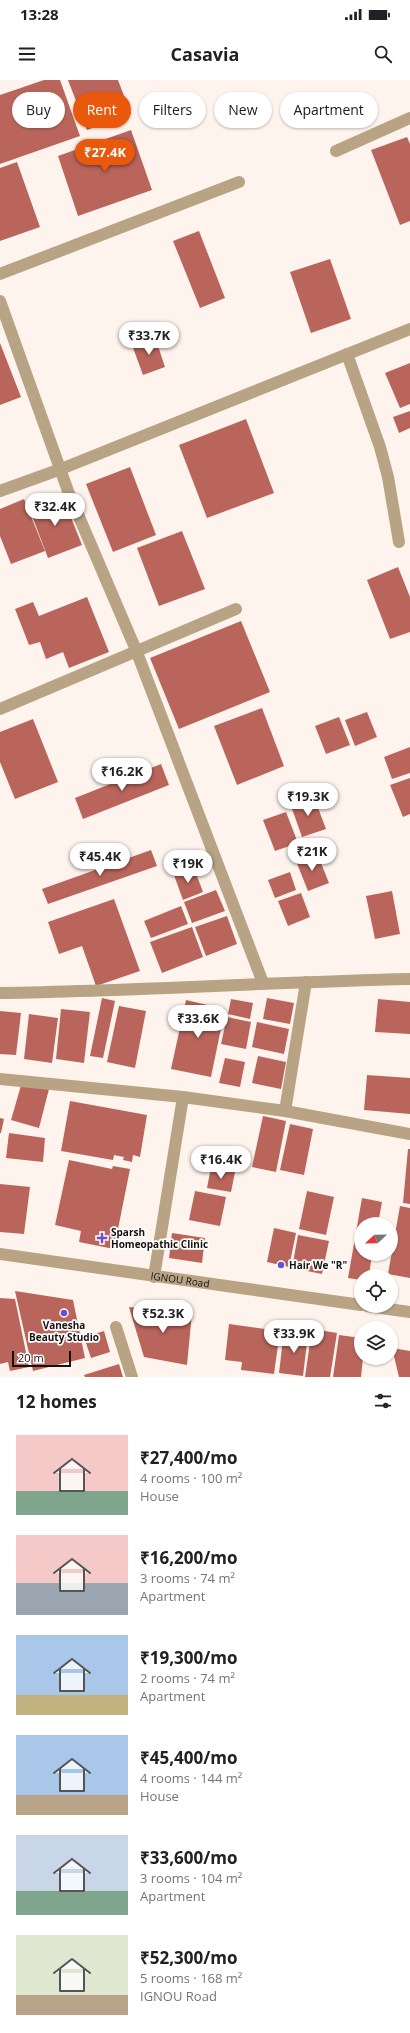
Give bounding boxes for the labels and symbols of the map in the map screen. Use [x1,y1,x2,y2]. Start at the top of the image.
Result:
pin: ₹27.4K [72,139,138,173]
pin: ₹33.7K [116,322,182,356]
pin: ₹32.4K [22,493,88,527]
pin: ₹16.2K [89,758,155,792]
pin: ₹19.3K [275,783,341,817]
pin: ₹21K [288,838,336,872]
pin: ₹45.4K [67,843,133,877]
pin: ₹19K [164,850,212,884]
pin: ₹33.6K [165,1005,231,1039]
pin: ₹16.4K [188,1146,254,1180]
north arrow [354,1217,398,1261]
place label: Sparsh Homeopathic Clinic [111,1225,208,1251]
marker: Sparsh Homeopathic Clinic [96,1232,108,1244]
place label: Hair We "R" [289,1258,347,1272]
marker: Hair We "R" [276,1260,286,1270]
street label: IGNOU Road [150,1268,210,1291]
pin: ₹52.3K [130,1300,196,1334]
marker: Vanesha Beauty Studio [59,1308,69,1318]
place label: Vanesha Beauty Studio [29,1318,99,1344]
pin: ₹33.9K [261,1320,327,1354]
scale bar [12,1349,71,1368]

